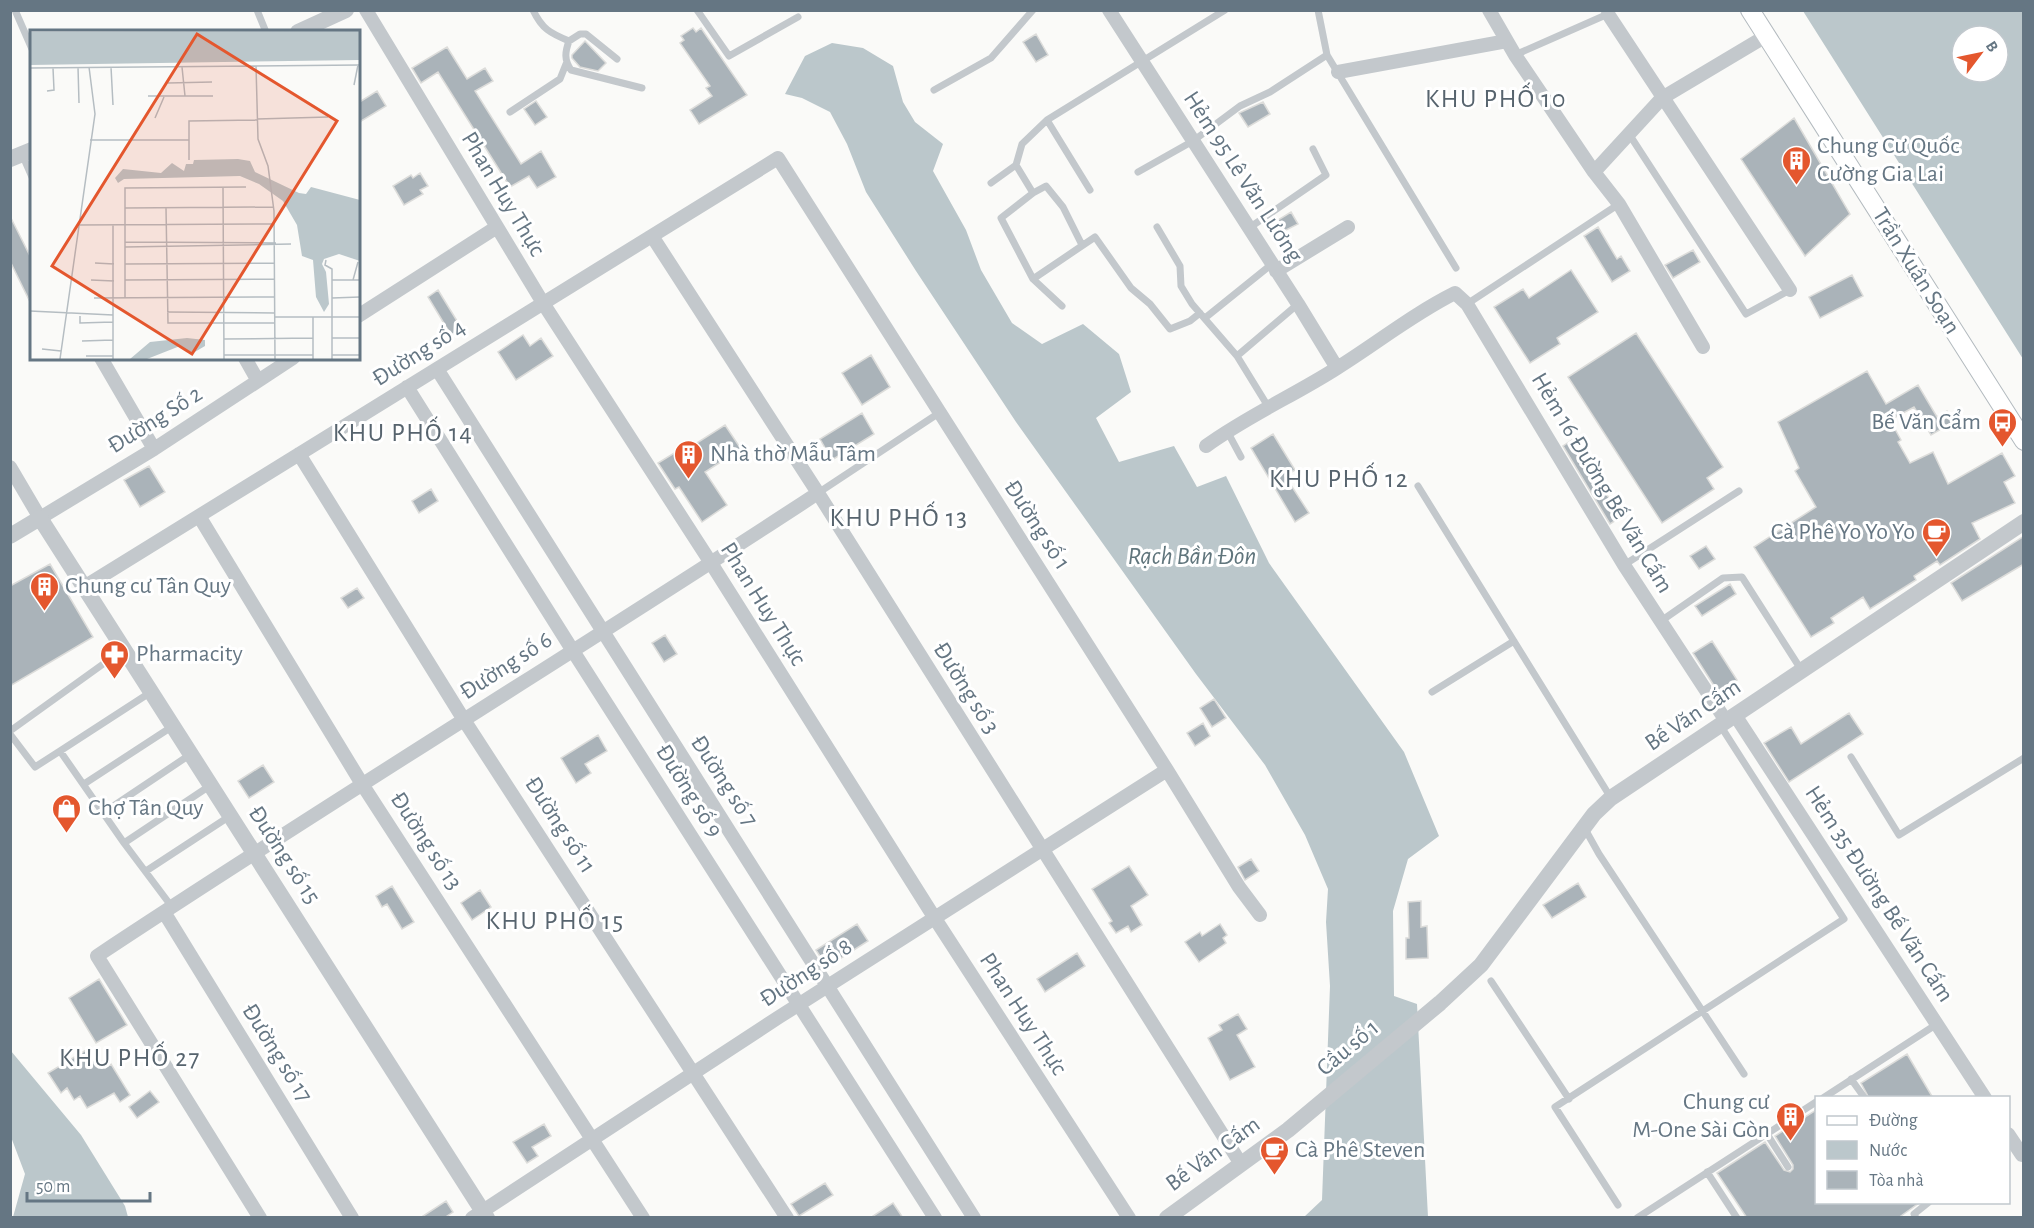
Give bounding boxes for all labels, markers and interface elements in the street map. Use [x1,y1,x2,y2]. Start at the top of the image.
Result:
north arrow [1950,24,2010,84]
inset map [30,30,360,360]
text: B [1983,38,2001,55]
district label: KHU PHỐ 10 [1425,82,1567,112]
street label: Hẻm 95 Lê Văn Lương [1179,87,1307,267]
street label: Phan Huy Thực [457,128,549,260]
place label: Chung Cư Quốc Cường Gia Lai [1817,134,1960,186]
building icon: Chung Cư Quốc Cường Gia Lai [1780,144,1812,186]
street label: Trần Xuân Soạn [1868,204,1964,338]
street label: Đường số 4 [368,315,470,391]
street label: Hẻm 16 Đường Bế Văn Cấm [1527,369,1677,597]
street label: Đường Số 2 [104,382,206,458]
bus stop icon: Bế Văn Cẩm [1986,406,2018,448]
place label: Bế Văn Cẩm [1871,409,1981,434]
district label: KHU PHỐ 14 [333,416,473,446]
building icon: Nhà thờ Mẫu Tâm [673,438,705,480]
place label: Nhà thờ Mẫu Tâm [710,441,876,466]
district label: KHU PHỐ 12 [1269,462,1409,492]
street label: Đường số 1 [999,476,1075,574]
district label: KHU PHỐ 13 [830,501,968,531]
cafe icon: Cà Phê Yo Yo Yo [1920,516,1952,558]
place label: Cà Phê Yo Yo Yo [1771,520,1915,544]
street label: Phan Huy Thực [716,538,810,670]
water label: Rạch Bần Đôn [1127,543,1257,569]
building icon: Chung cư Tân Quy [28,570,60,612]
place label: Chung cư Tân Quy [65,574,231,598]
street label: Đường số 6 [456,627,556,705]
pharmacy icon: Pharmacity [99,638,131,680]
street label: Đường số 3 [928,638,1004,738]
place label: Pharmacity [136,642,243,666]
street label: Bế Văn Cấm [1641,674,1745,756]
street label: Đường số 7 [686,731,762,831]
street label: Đường số 9 [651,740,727,842]
street label: Đường số 11 [520,772,600,878]
street label: Hẻm 35 Đường Bế Văn Cấm [1800,782,1958,1006]
street label: Đường số 13 [386,788,466,894]
shop icon: Chợ Tân Quy [51,792,83,834]
place label: Chợ Tân Quy [88,796,204,820]
street label: Đường số 15 [244,802,324,908]
district label: KHU PHỐ 15 [485,904,625,934]
street label: Đường số 8 [756,934,856,1012]
street label: Phan Huy Thực [975,949,1071,1079]
street label: Đường số 17 [237,999,317,1107]
street label: Cầu số 1 [1312,1015,1384,1081]
district label: KHU PHỐ 27 [59,1041,201,1071]
place label: Chung cư M-One Sài Gòn [1632,1090,1770,1142]
legend [1815,1096,2010,1204]
building icon: Chung cư M-One Sài Gòn [1775,1100,1807,1142]
street label: Bế Văn Cấm [1162,1112,1264,1196]
text: Đường [1869,1112,1918,1130]
cafe icon: Cà Phê Steven [1258,1134,1290,1176]
place label: Cà Phê Steven [1295,1138,1426,1162]
text: Nước [1869,1142,1907,1160]
scale bar [27,1165,150,1203]
text: Tòa nhà [1869,1172,1924,1190]
text: 50 m [36,1178,70,1196]

